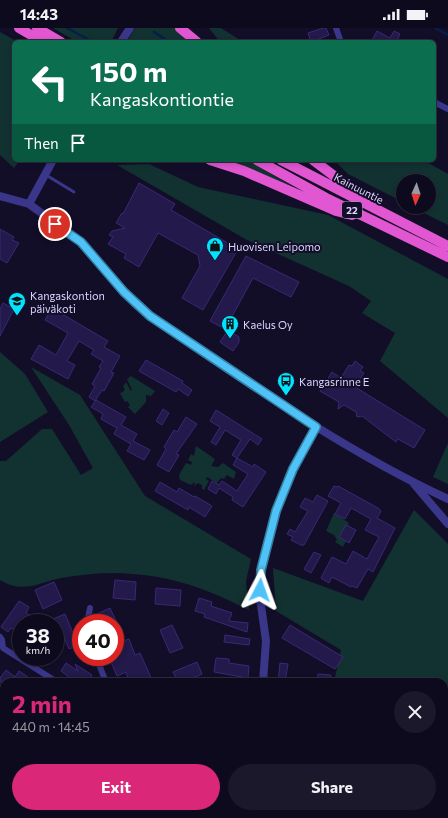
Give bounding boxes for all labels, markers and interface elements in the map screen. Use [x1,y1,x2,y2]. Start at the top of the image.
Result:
text: 14:43 [20,5,58,23]
text: 150 m [90,54,167,88]
icon: left [24,56,76,108]
text: Kangaskontiontie [90,88,234,110]
icon: arrive [67,132,89,154]
text: Then [24,134,59,152]
street label: Kainuuntie [332,170,386,206]
north arrow [396,174,436,214]
map controls [396,174,436,214]
road number: 22 [342,202,362,218]
pin [38,207,72,241]
icon: arrive [44,213,66,235]
shop icon: Huovisen Leipomo [205,236,225,261]
place label: Huovisen Leipomo [228,240,321,253]
place label: Kangaskontion päiväkoti [30,289,105,315]
school or university icon: Kangaskontion päiväkoti [7,291,27,316]
building icon: Kaelus Oy [220,314,240,339]
place label: Kaelus Oy [243,318,293,331]
bus stop icon: Kangasrinne E [276,371,296,396]
place label: Kangasrinne E [299,375,369,388]
position arrow [239,569,281,611]
speed limit sign: 40 [72,614,124,666]
text: 38 [26,623,50,647]
text: km/h [26,644,50,656]
text: 2 min [12,689,72,718]
button: close [394,691,436,733]
text: 440 m · 14:45 [12,719,90,735]
button: Exit [12,764,220,810]
button: Share [228,764,436,810]

